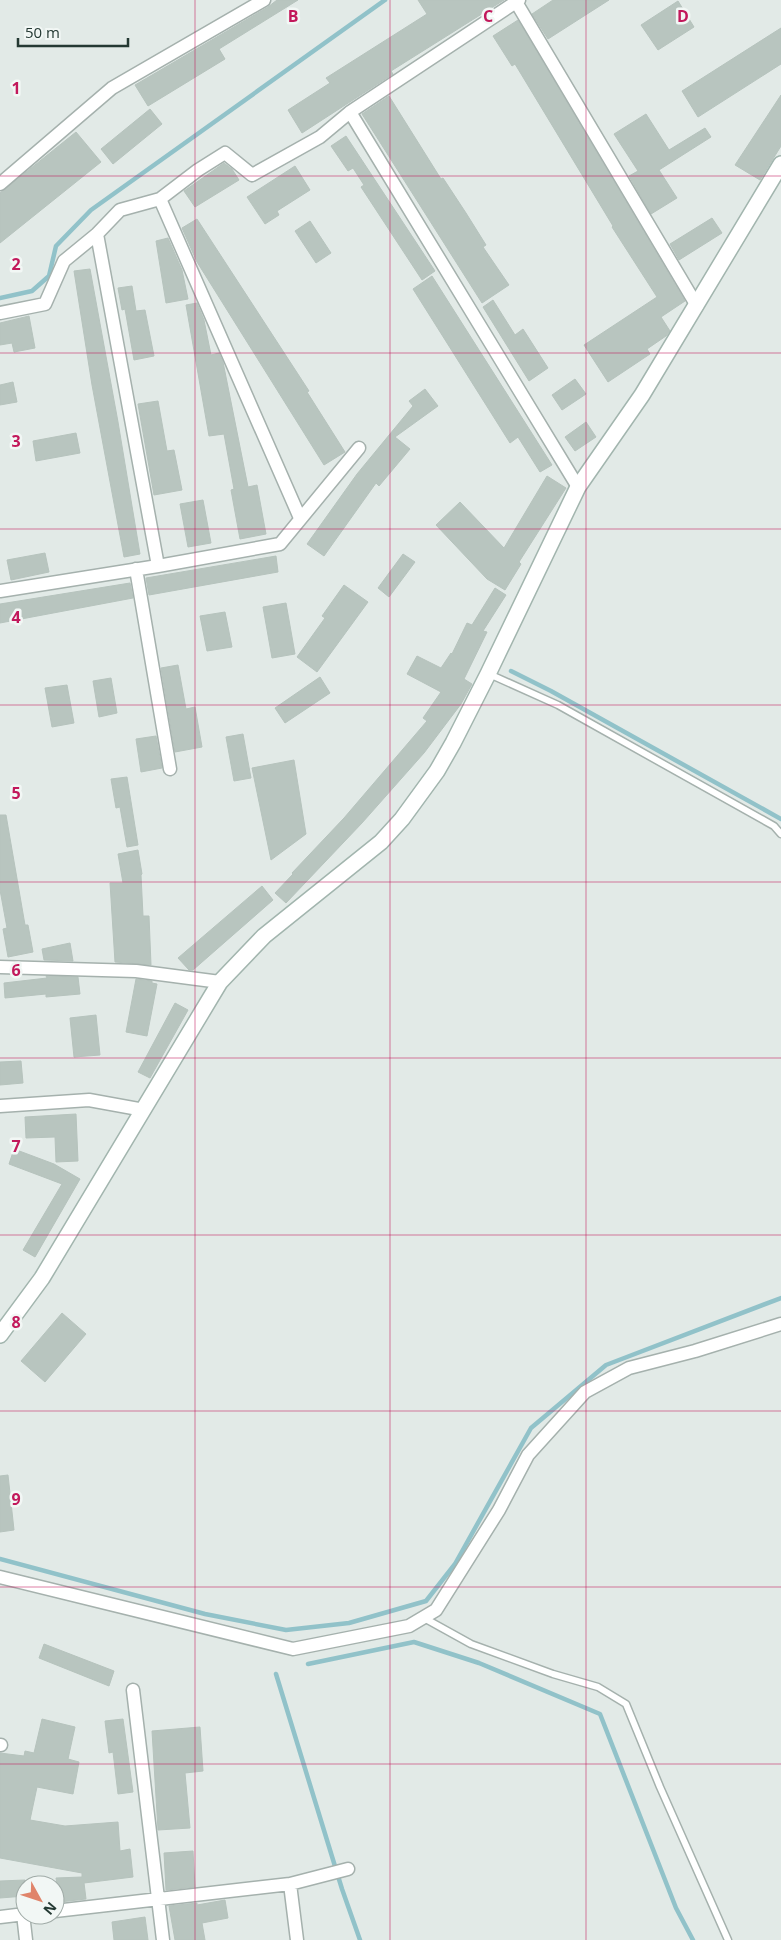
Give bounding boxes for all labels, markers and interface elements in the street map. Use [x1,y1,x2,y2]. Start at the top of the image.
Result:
text: B [288,5,298,27]
text: C [483,5,493,27]
text: D [677,5,689,27]
scale bar [18,15,128,47]
text: 50 m [25,22,60,42]
text: 1 [11,77,21,99]
text: 2 [11,253,21,275]
text: 3 [11,430,21,452]
text: 4 [11,606,21,628]
text: 5 [11,782,21,804]
text: 6 [11,959,21,981]
text: 7 [11,1135,21,1157]
text: 8 [11,1311,21,1333]
text: 9 [11,1488,21,1510]
north arrow [15,1875,65,1925]
text: N [39,1898,61,1919]

